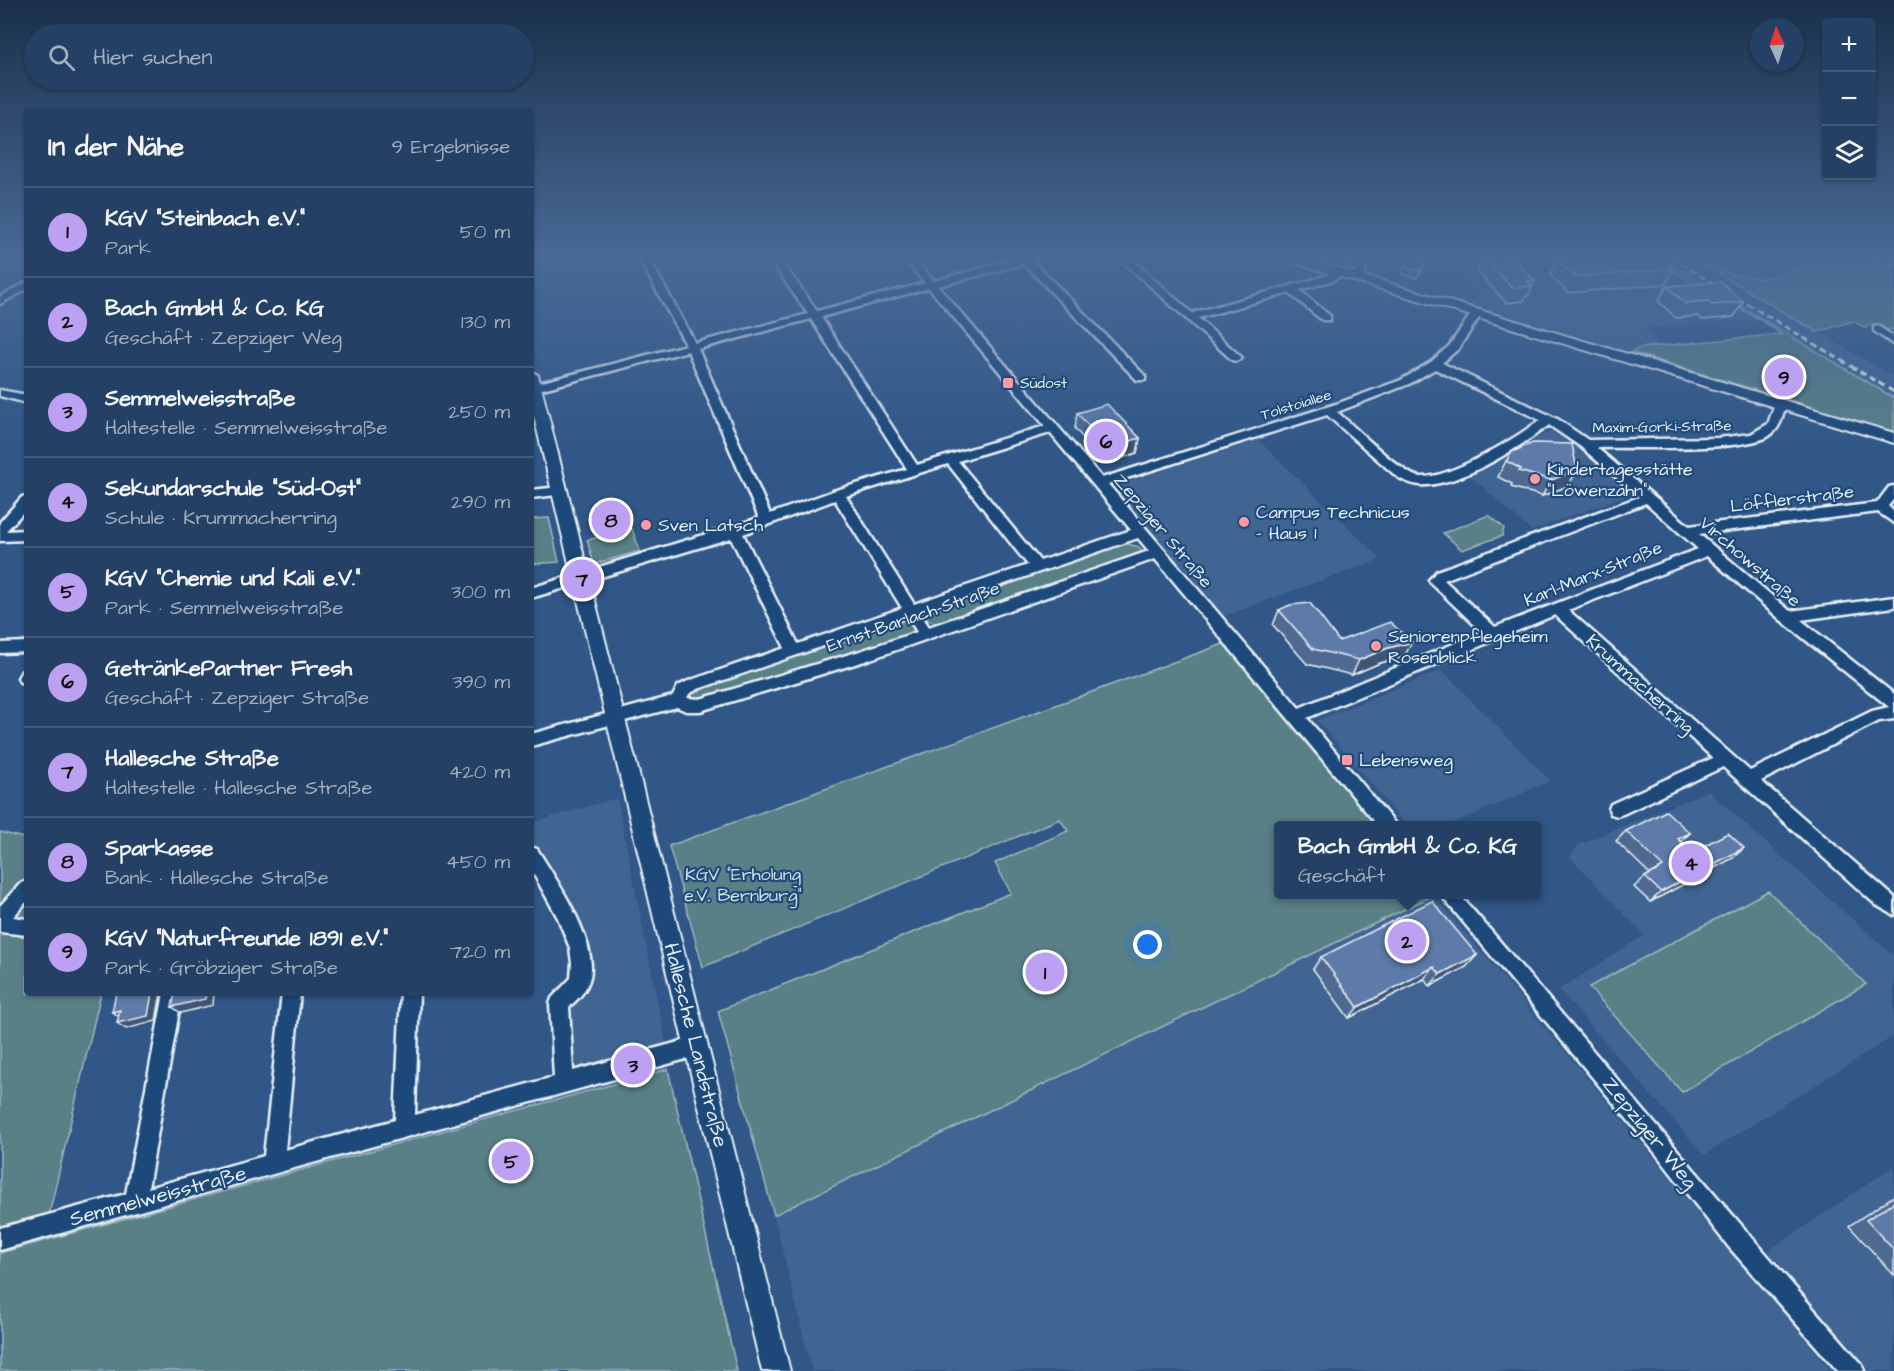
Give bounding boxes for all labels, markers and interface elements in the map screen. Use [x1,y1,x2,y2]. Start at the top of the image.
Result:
north arrow [1750,18,1804,72]
map controls [1822,18,1876,180]
button: + [1822,18,1876,72]
search box [24,24,534,90]
icon: search [45,41,78,74]
text: Hier suchen [93,42,212,73]
button: − [1822,72,1876,126]
button: layers [1822,126,1876,180]
text: In der Nähe [48,129,184,165]
text: 9 Ergebnisse [391,133,510,161]
text: KGV "Steinbach e.V." [105,203,305,234]
text: 1 [66,218,69,246]
text: 50 m [460,218,510,246]
text: Park [105,234,151,262]
text: Bach GmbH & Co. KG [105,293,324,324]
text: 2 [62,308,73,336]
text: 130 m [461,308,510,336]
text: Geschäft · Zepziger Weg [105,324,342,352]
pin: 9 [1764,354,1804,400]
place label: Südost [1020,373,1067,394]
marker: Südost [1001,376,1015,390]
text: Semmelweisstraße [105,383,296,414]
street label: Tolstoiallee [1258,384,1334,426]
text: 3 [62,398,73,426]
text: 250 m [448,398,510,426]
text: Haltestelle · Semmelweisstraße [105,414,387,442]
street label: Maxim-Gorki-Straße [1592,415,1732,439]
pin: 6 [1086,418,1126,464]
place label: Kindertagesstätte "Löwenzahn" [1547,457,1693,503]
street label: Zepziger Straße [1107,469,1218,594]
marker: Kindertagesstätte "Löwenzahn" [1528,472,1542,486]
text: Sekundarschule "Süd-Ost" [105,473,361,504]
street label: Löfflerstraße [1729,479,1856,519]
text: 4 [61,488,74,516]
text: 290 m [451,488,510,516]
pin: 8 [592,498,630,542]
place label: Campus Technicus - Haus 1 [1256,500,1410,546]
text: Schule · Krummacherring [105,504,337,532]
street label: Virchowstraße [1694,511,1806,613]
place label: Sven Latsch [658,513,763,538]
marker: Campus Technicus - Haus 1 [1237,515,1251,529]
marker: Sven Latsch [639,518,653,532]
street label: Karl-Marx-Straße [1520,535,1666,613]
pin: 7 [562,556,602,602]
text: KGV "Chemie und Kali e.V." [105,563,360,594]
street label: Ernst-Barlach-Straße [823,576,1003,658]
text: 5 [60,578,75,606]
text: 300 m [451,578,510,606]
text: Park · Semmelweisstraße [105,594,343,622]
place label: Seniorenpflegeheim Rosenblick [1388,624,1548,670]
street label: Krummacherring [1580,629,1700,740]
marker: Seniorenpflegeheim Rosenblick [1369,639,1383,653]
text: GetränkePartner Fresh [105,653,352,684]
text: 6 [61,668,74,696]
text: 390 m [452,668,510,696]
text: Geschäft · Zepziger Straße [105,684,369,712]
text: Hallesche Straße [105,743,279,774]
place label: Lebensweg [1359,748,1453,774]
marker: Lebensweg [1340,753,1354,767]
text: 7 [61,758,74,786]
text: 420 m [449,758,510,786]
text: Haltestelle · Hallesche Straße [105,774,372,802]
popup [1274,821,1541,899]
text: Bach GmbH & Co. KG [1298,831,1517,862]
text: Sparkasse [105,833,213,864]
pin: 4 [1672,840,1710,886]
text: 8 [61,848,74,876]
text: 450 m [446,848,510,876]
park label: KGV "Erholung e.V. Bernburg" [684,862,802,909]
text: Geschäft [1298,862,1385,890]
text: Bank · Hallesche Straße [105,864,329,892]
pin: 2 [1388,918,1426,964]
text: KGV "Naturfreunde 1891 e.V." [105,923,388,954]
your location [1133,930,1162,959]
text: 9 [62,938,73,966]
text: 720 m [450,938,510,966]
street label: Hallesche Landstraße [657,940,735,1150]
pin: 1 [1026,950,1064,994]
text: Park · Gröbziger Straße [105,954,338,982]
pin: 3 [614,1042,652,1088]
street label: Zepziger Weg [1594,1071,1705,1197]
pin: 5 [492,1138,530,1184]
street label: Semmelweisstraße [66,1158,250,1234]

